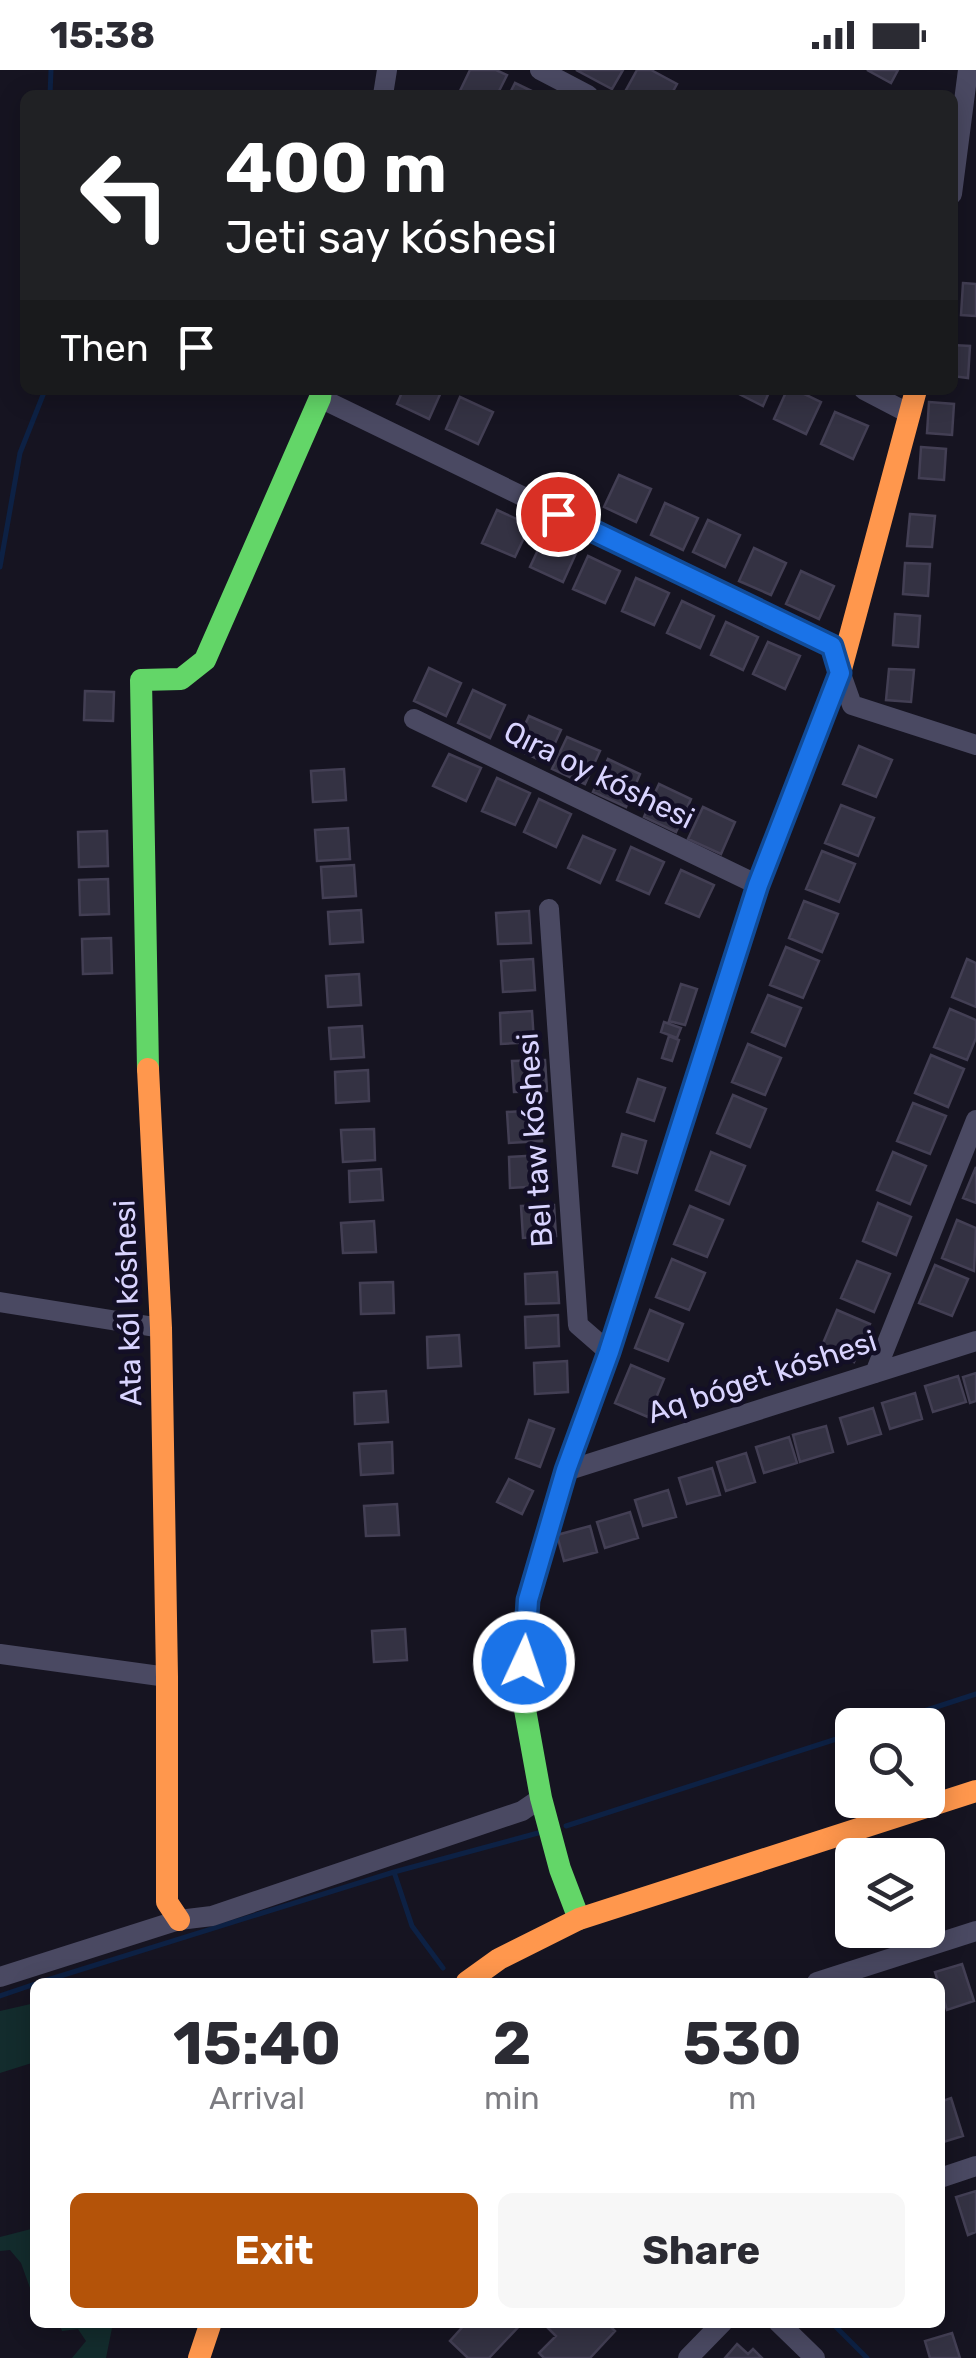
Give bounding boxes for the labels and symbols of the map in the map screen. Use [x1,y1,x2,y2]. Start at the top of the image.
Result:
pin [516,472,601,557]
street label: Qıra oy kóshesi [498,713,700,837]
street label: Bel taw kóshesi [510,1032,560,1248]
street label: Ata kól kóshesi [106,1199,150,1407]
street label: Aq bóget kóshesi [643,1323,881,1431]
position arrow [472,1610,576,1714]

